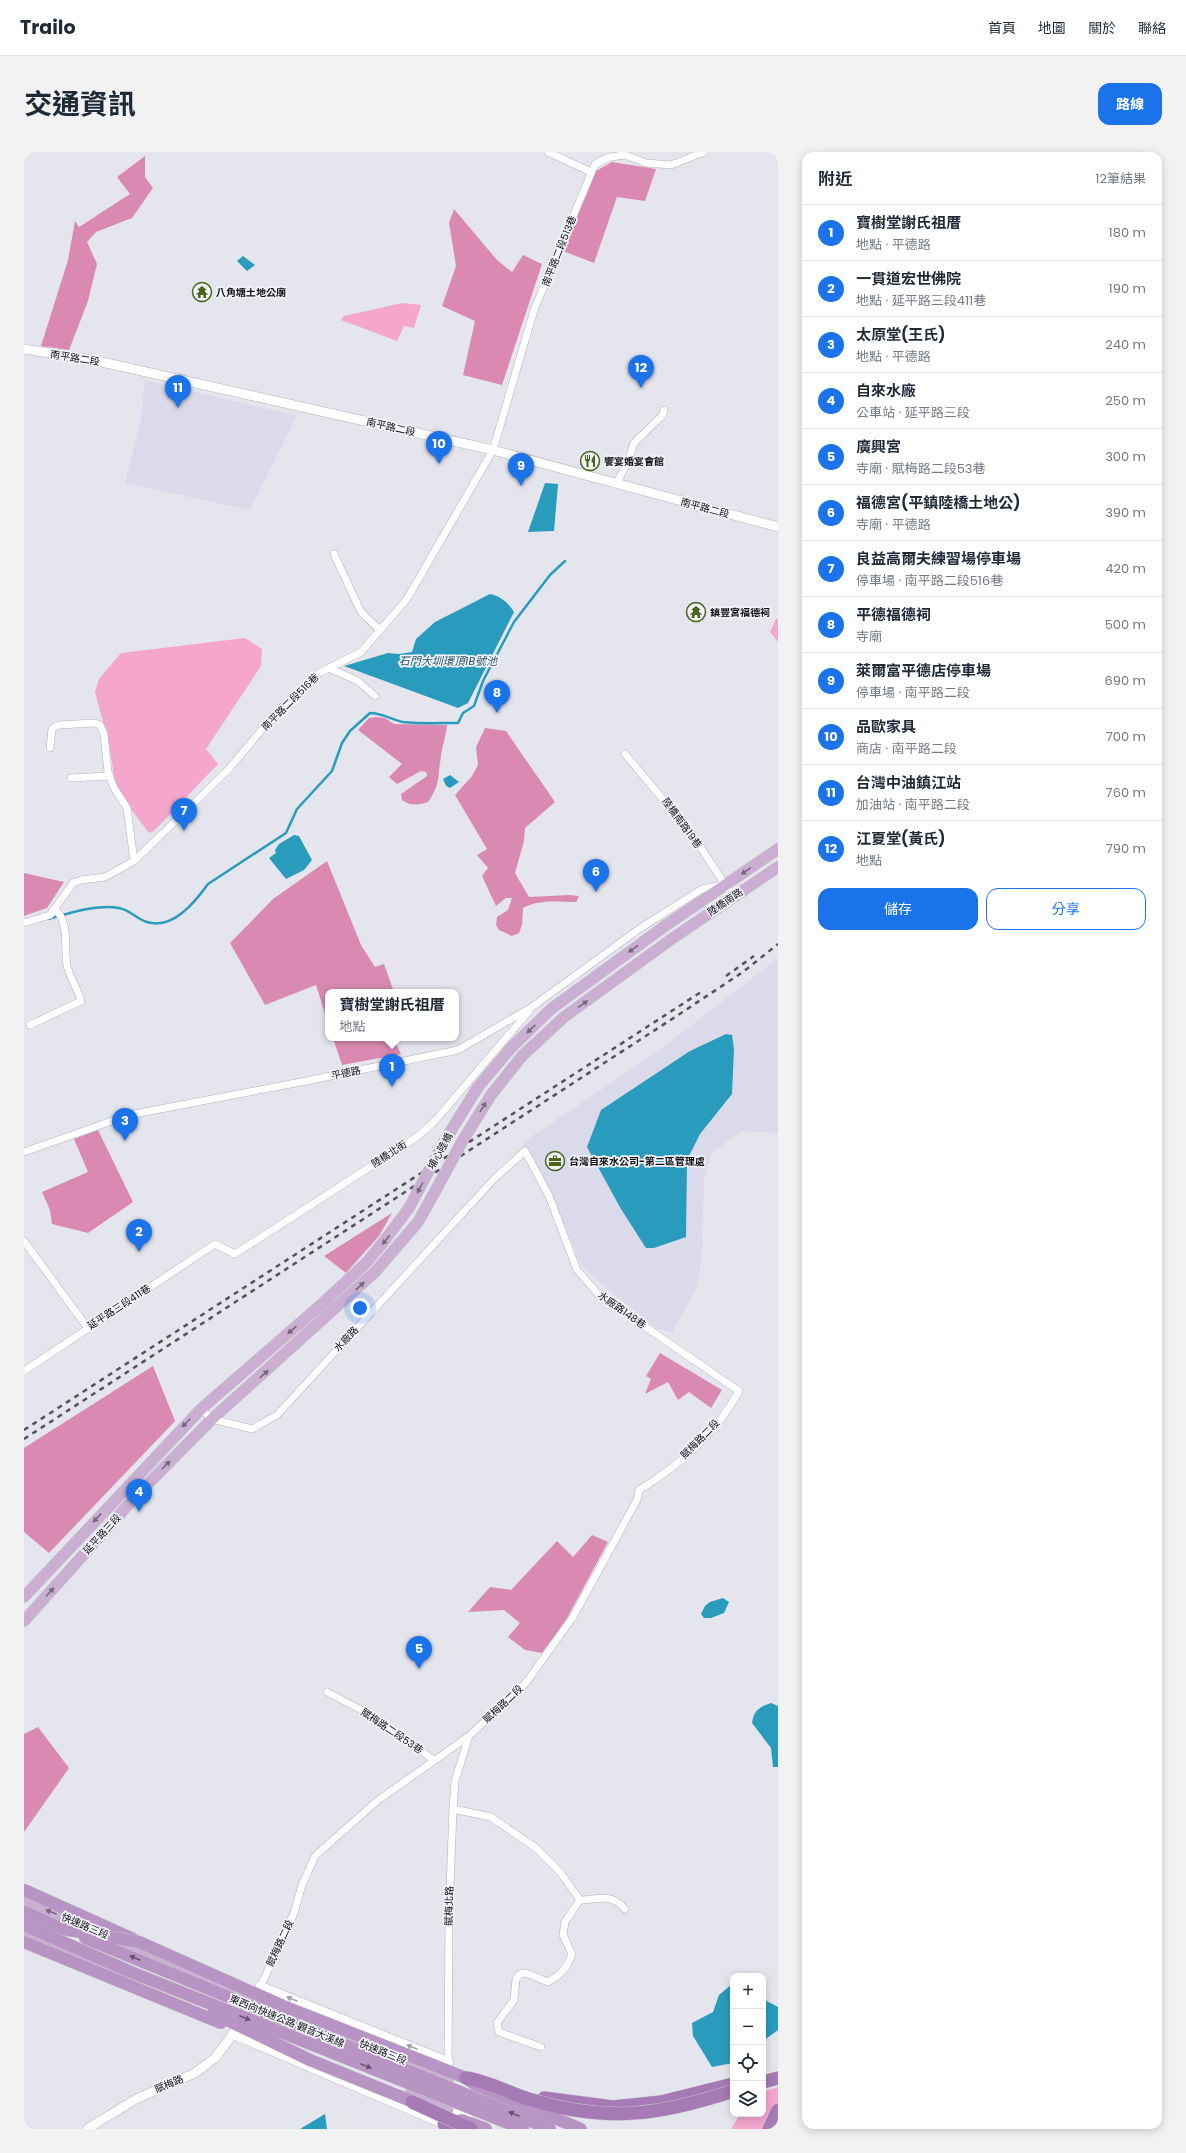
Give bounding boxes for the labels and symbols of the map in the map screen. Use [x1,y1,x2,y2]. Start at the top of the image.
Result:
street label: 南平路二段513巷 [538,213,580,289]
temple icon: 八角塘土地公廟 [191,281,213,303]
place label: 八角塘土地公廟 [216,285,286,300]
street label: 南平路二段 [49,347,101,369]
pin: 12 [628,355,654,388]
pin: 11 [165,375,191,408]
street label: 南平路二段 [365,414,417,440]
pin: 10 [426,431,452,464]
restaurant icon: 饗宴婚宴會館 [579,450,601,472]
pin: 9 [508,453,534,486]
place label: 饗宴婚宴會館 [604,454,664,469]
street label: 南平路二段 [679,494,731,522]
temple icon: 鎮豐宮福德祠 [685,601,707,623]
place label: 鎮豐宮福德祠 [710,605,770,620]
water label: 石門大圳環頂1B號池 [399,653,498,669]
street label: 南平路二段516巷 [258,670,322,734]
pin: 8 [484,680,510,713]
street label: 陸橋南路19巷 [658,795,706,851]
pin: 7 [171,798,197,831]
pin: 6 [583,859,609,892]
one-way arrow [740,867,751,875]
street label: 陸橋南路 [704,885,746,919]
one-way arrow [628,945,638,953]
one-way arrow [577,1000,588,1008]
one-way arrow [526,1024,536,1034]
pin: 1 [379,1054,405,1087]
street label: 平德路 [330,1063,362,1083]
one-way arrow [480,1101,487,1113]
pin: 3 [112,1108,138,1141]
street label: 埔心陸橋 [424,1130,456,1172]
street label: 陸橋北街 [368,1137,410,1171]
office icon: 台灣自來水公司-第二區管理處 [544,1150,566,1172]
place label: 台灣自來水公司-第二區管理處 [569,1154,705,1169]
one-way arrow [416,1182,423,1193]
pin: 2 [126,1219,152,1252]
one-way arrow [381,1234,390,1245]
street label: 延平路三段411巷 [84,1281,154,1333]
one-way arrow [355,1281,365,1291]
street label: 水廠路148巷 [595,1288,649,1332]
your location [350,1298,370,1318]
street label: 水廠路 [330,1323,362,1355]
one-way arrow [287,1325,297,1334]
one-way arrow [259,1369,269,1378]
street label: 賦梅路二段 [677,1416,723,1462]
one-way arrow [182,1418,191,1428]
one-way arrow [161,1460,171,1470]
pin: 4 [126,1479,152,1512]
street label: 延平路三段 [80,1510,124,1558]
one-way arrow [92,1513,102,1523]
one-way arrow [45,1587,55,1597]
pin: 5 [406,1636,432,1669]
street label: 賦梅路二段 [480,1681,526,1727]
street label: 賦梅路二段53巷 [358,1705,426,1757]
street label: 賦梅北路 [441,1886,457,1926]
one-way arrow [44,1908,56,1914]
street label: 快速路三段 [59,1909,111,1943]
street label: 賦梅路二段 [263,1917,297,1969]
one-way arrow [128,1955,140,1961]
street label: 東西向快速公路 觀音大溪線 [227,1991,347,2051]
one-way arrow [286,1996,297,2002]
one-way arrow [240,2015,252,2021]
street label: 快速路三段 [357,2036,409,2068]
one-way arrow [406,2044,418,2050]
one-way arrow [360,2064,372,2070]
street label: 賦梅路 [152,2071,186,2097]
one-way arrow [507,2111,519,2117]

